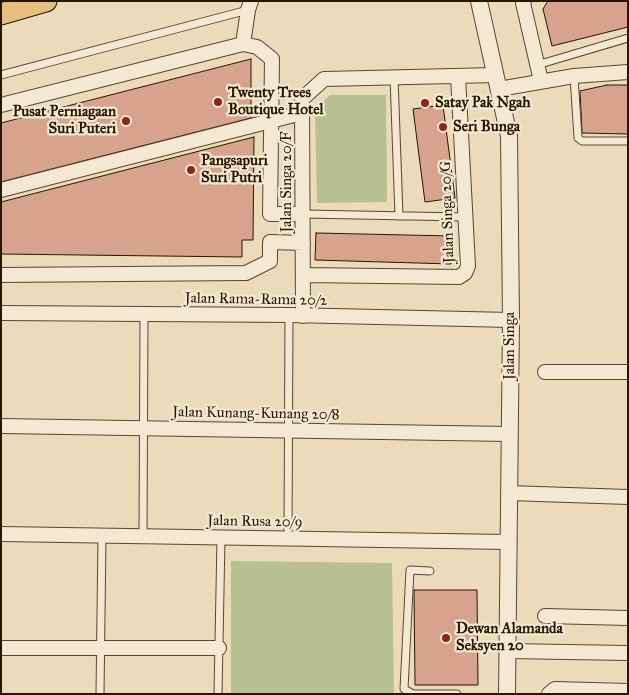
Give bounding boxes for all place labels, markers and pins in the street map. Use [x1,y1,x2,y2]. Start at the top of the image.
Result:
place label: Twenty Trees Boutique Hotel [228,84,324,119]
place label: Satay Pak Ngah [435,94,531,112]
marker: Twenty Trees Boutique Hotel [212,96,224,108]
marker: Satay Pak Ngah [419,97,431,109]
place label: Pusat Perniagaan Suri Puteri [13,103,116,138]
marker: Pusat Perniagaan Suri Puteri [120,115,132,127]
place label: Seri Bunga [453,118,520,136]
marker: Seri Bunga [437,121,449,133]
place label: Pangsapuri Suri Putri [201,152,268,187]
marker: Pangsapuri Suri Putri [185,164,197,176]
place label: Dewan Alamanda Seksyen 20 [456,620,563,655]
marker: Dewan Alamanda Seksyen 20 [440,632,452,644]

